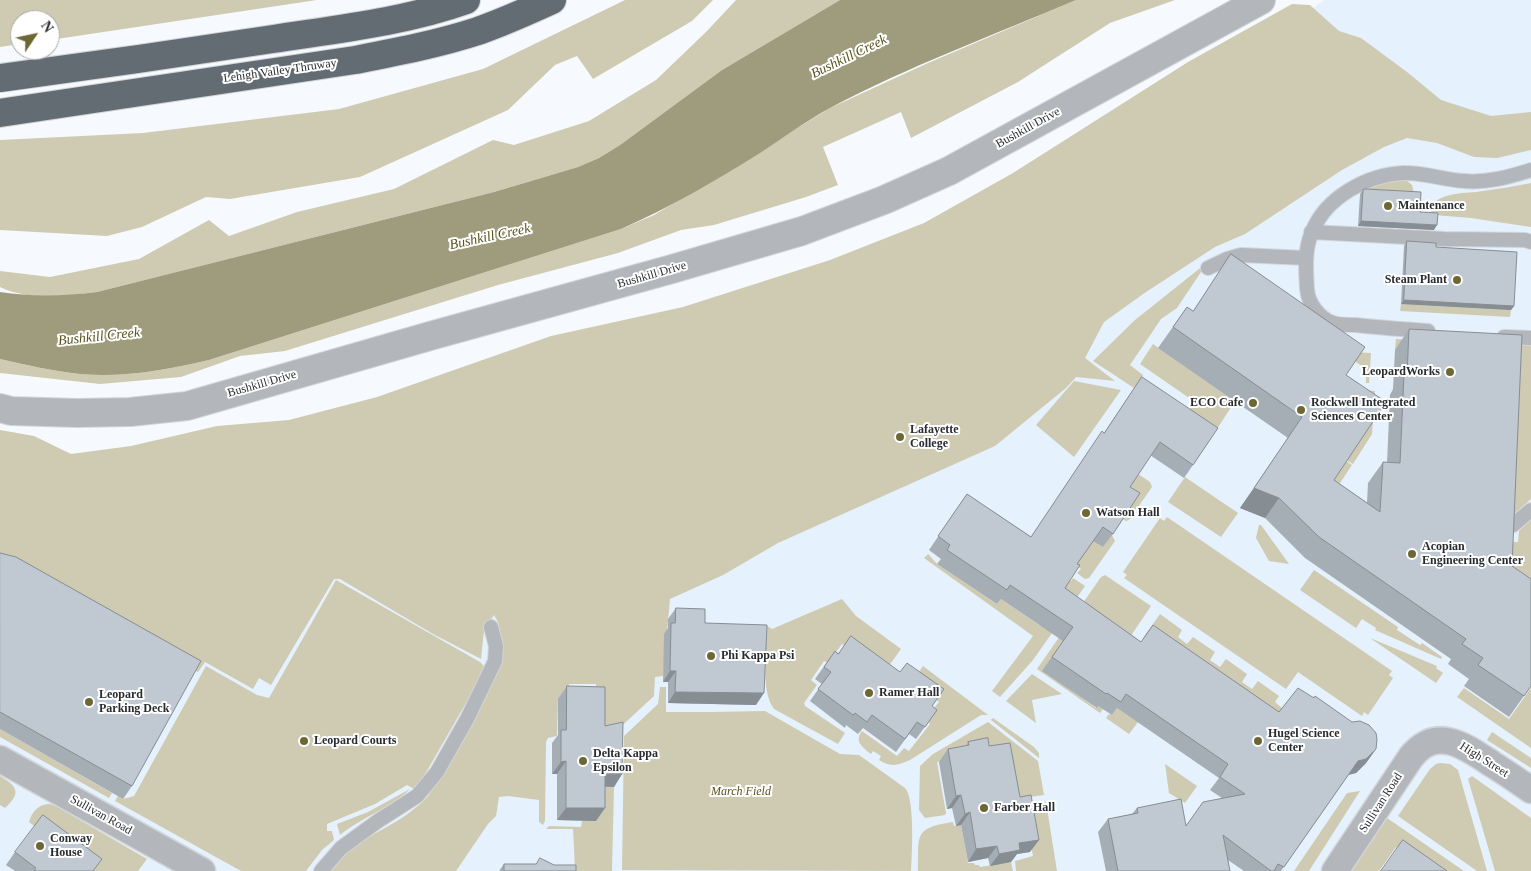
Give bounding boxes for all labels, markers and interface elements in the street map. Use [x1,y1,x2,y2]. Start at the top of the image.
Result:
north arrow [10,10,60,60]
text: N [38,19,56,35]
water label: Bushkill Creek [808,31,890,83]
street label: Lehigh Valley Thruway [223,56,337,86]
street label: Bushkill Drive [993,104,1063,152]
place label: Maintenance [1398,199,1465,213]
marker: Maintenance [1382,200,1394,212]
water label: Bushkill Creek [448,220,532,254]
street label: Bushkill Drive [616,258,688,292]
place label: Steam Plant [1385,273,1447,287]
marker: Steam Plant [1451,274,1463,286]
water label: Bushkill Creek [57,324,141,350]
place label: LeopardWorks [1362,365,1440,379]
marker: LeopardWorks [1444,366,1456,378]
street label: Bushkill Drive [226,367,298,401]
place label: ECO Cafe [1190,396,1243,410]
place label: Rockwell Integrated Sciences Center [1311,396,1415,424]
marker: ECO Cafe [1247,397,1259,409]
marker: Rockwell Integrated Sciences Center [1295,404,1307,416]
place label: Lafayette College [910,423,959,451]
marker: Lafayette College [894,431,906,443]
place label: Watson Hall [1096,506,1160,520]
marker: Watson Hall [1080,507,1092,519]
place label: Acopian Engineering Center [1422,540,1523,568]
marker: Acopian Engineering Center [1406,548,1418,560]
place label: Phi Kappa Psi [721,649,794,663]
marker: Phi Kappa Psi [705,650,717,662]
place label: Ramer Hall [879,686,939,700]
marker: Ramer Hall [863,687,875,699]
place label: Leopard Parking Deck [99,688,169,716]
marker: Leopard Parking Deck [83,696,95,708]
place label: Hugel Science Center [1268,727,1340,755]
place label: Leopard Courts [314,734,396,748]
marker: Leopard Courts [298,735,310,747]
marker: Hugel Science Center [1252,735,1264,747]
street label: High Street [1457,739,1511,781]
place label: Delta Kappa Epsilon [593,747,658,775]
marker: Delta Kappa Epsilon [577,755,589,767]
street label: Sullivan Road [1356,770,1406,836]
park label: March Field [711,785,771,799]
street label: Sullivan Road [68,792,134,838]
place label: Farber Hall [994,801,1055,815]
marker: Farber Hall [978,802,990,814]
place label: Conway House [50,832,92,860]
marker: Conway House [34,840,46,852]

